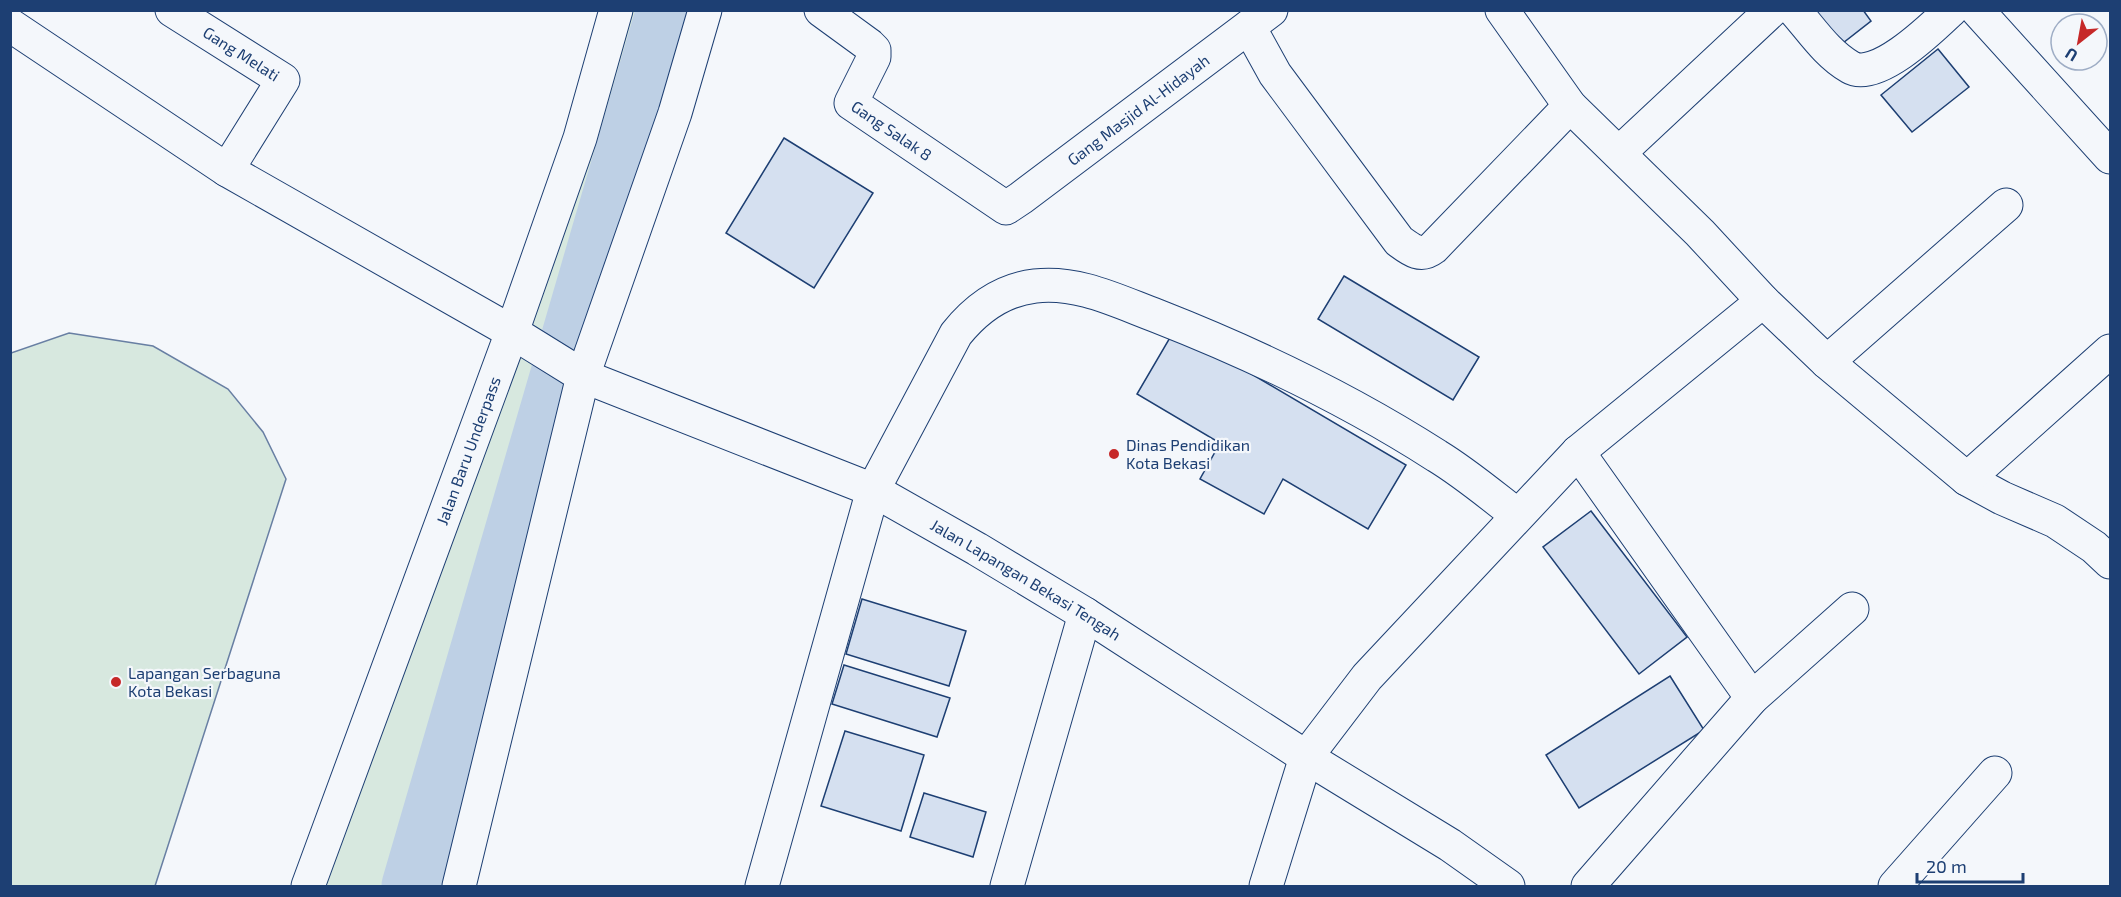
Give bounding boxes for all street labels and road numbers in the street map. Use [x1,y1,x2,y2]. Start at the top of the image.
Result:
street label: Gang Melati [200,22,283,85]
street label: Gang Masjid Al-Hidayah [1063,50,1213,169]
street label: Gang Salak 8 [848,96,936,164]
street label: Jalan Baru Underpass [432,373,504,527]
street label: Jalan Lapangan Bekasi Tengah [927,515,1125,644]

